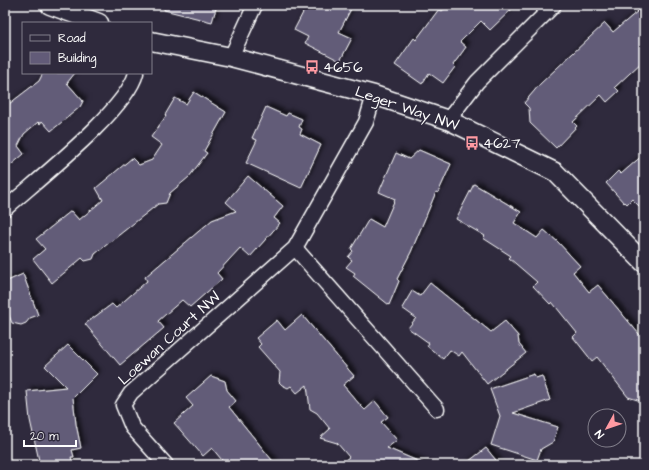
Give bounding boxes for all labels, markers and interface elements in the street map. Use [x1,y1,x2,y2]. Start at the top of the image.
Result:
legend [22,22,152,74]
text: Road [58,30,86,47]
text: Building [58,50,96,68]
place label: 4656 [323,57,363,78]
bus stop icon: 4656 [304,59,320,75]
street label: Leger Way NW [352,81,461,137]
place label: 4627 [483,133,520,154]
bus stop icon: 4627 [464,135,480,151]
street label: Loewan Court NW [114,287,225,390]
north arrow [587,408,627,448]
scale bar [24,422,76,448]
text: N [592,427,608,442]
text: 20 m [30,428,59,445]

